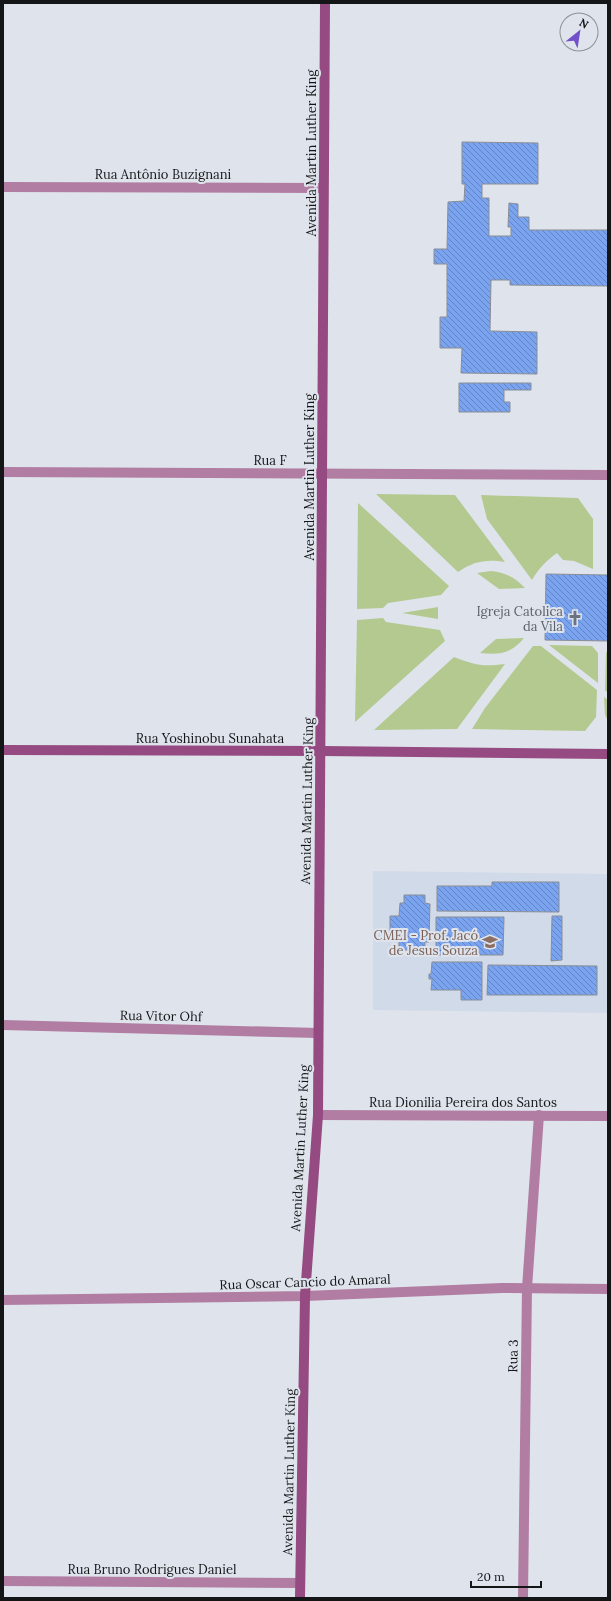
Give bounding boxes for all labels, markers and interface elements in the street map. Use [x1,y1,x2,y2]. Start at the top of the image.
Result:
north arrow [559,12,599,52]
text: N [577,15,592,32]
street label: Avenida Martin Luther King [303,69,320,238]
street label: Rua Antônio Buzignani [95,166,232,183]
street label: Avenida Martin Luther King [301,393,318,562]
street label: Rua F [253,452,287,469]
place label: Igreja Catolica da Vila [476,603,563,635]
church icon: Igreja Catolica da Vila [566,609,584,627]
street label: Avenida Martin Luther King [297,717,317,886]
street label: Rua Yoshinobu Sunahata [136,730,285,747]
place label: CMEI - Prof. Jacó de Jesus Souza [374,927,478,959]
school or university icon: CMEI - Prof. Jacó de Jesus Souza [481,933,499,951]
street label: Rua Vitor Ohf [120,1007,204,1025]
street label: Avenida Martin Luther King [287,1063,313,1233]
street label: Rua Dionilia Pereira dos Santos [369,1094,557,1111]
street label: Rua Oscar Cancio do Amaral [219,1270,391,1293]
street label: Rua 3 [504,1339,522,1373]
street label: Avenida Martin Luther King [279,1388,299,1557]
street label: Rua Bruno Rodrigues Daniel [68,1561,237,1578]
scale bar [471,1563,541,1589]
text: 20 m [477,1569,505,1584]

